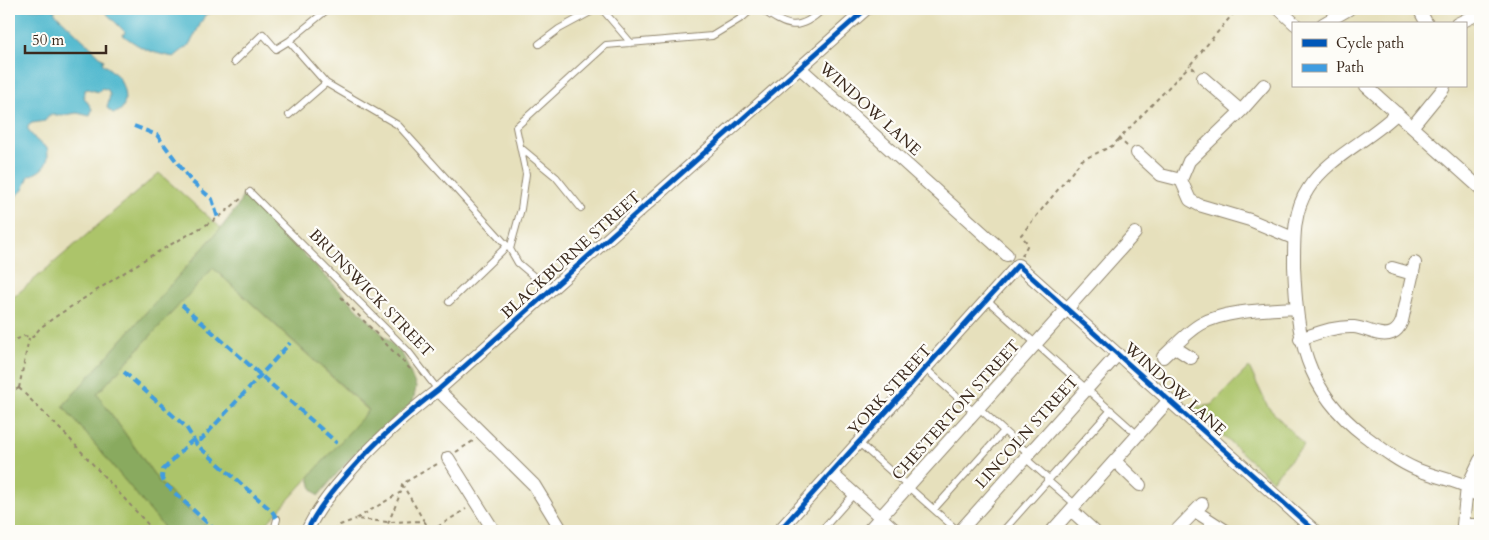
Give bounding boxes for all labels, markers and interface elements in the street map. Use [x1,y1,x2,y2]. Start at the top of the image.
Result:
scale bar [25,22,106,54]
legend [1292,22,1466,88]
text: 50 m [32,30,64,50]
text: Cycle path [1336,33,1405,53]
street label: WINDOW LANE [814,57,926,161]
text: Path [1336,57,1365,77]
street label: BLACKBURNE STREET [496,186,646,324]
street label: BRUNSWICK STREET [304,224,438,362]
street label: CHESTERTON STREET [887,335,1025,485]
street label: WINDOW LANE [1119,337,1231,441]
street label: YORK STREET [843,340,937,440]
street label: LINCOLN STREET [970,371,1084,493]

